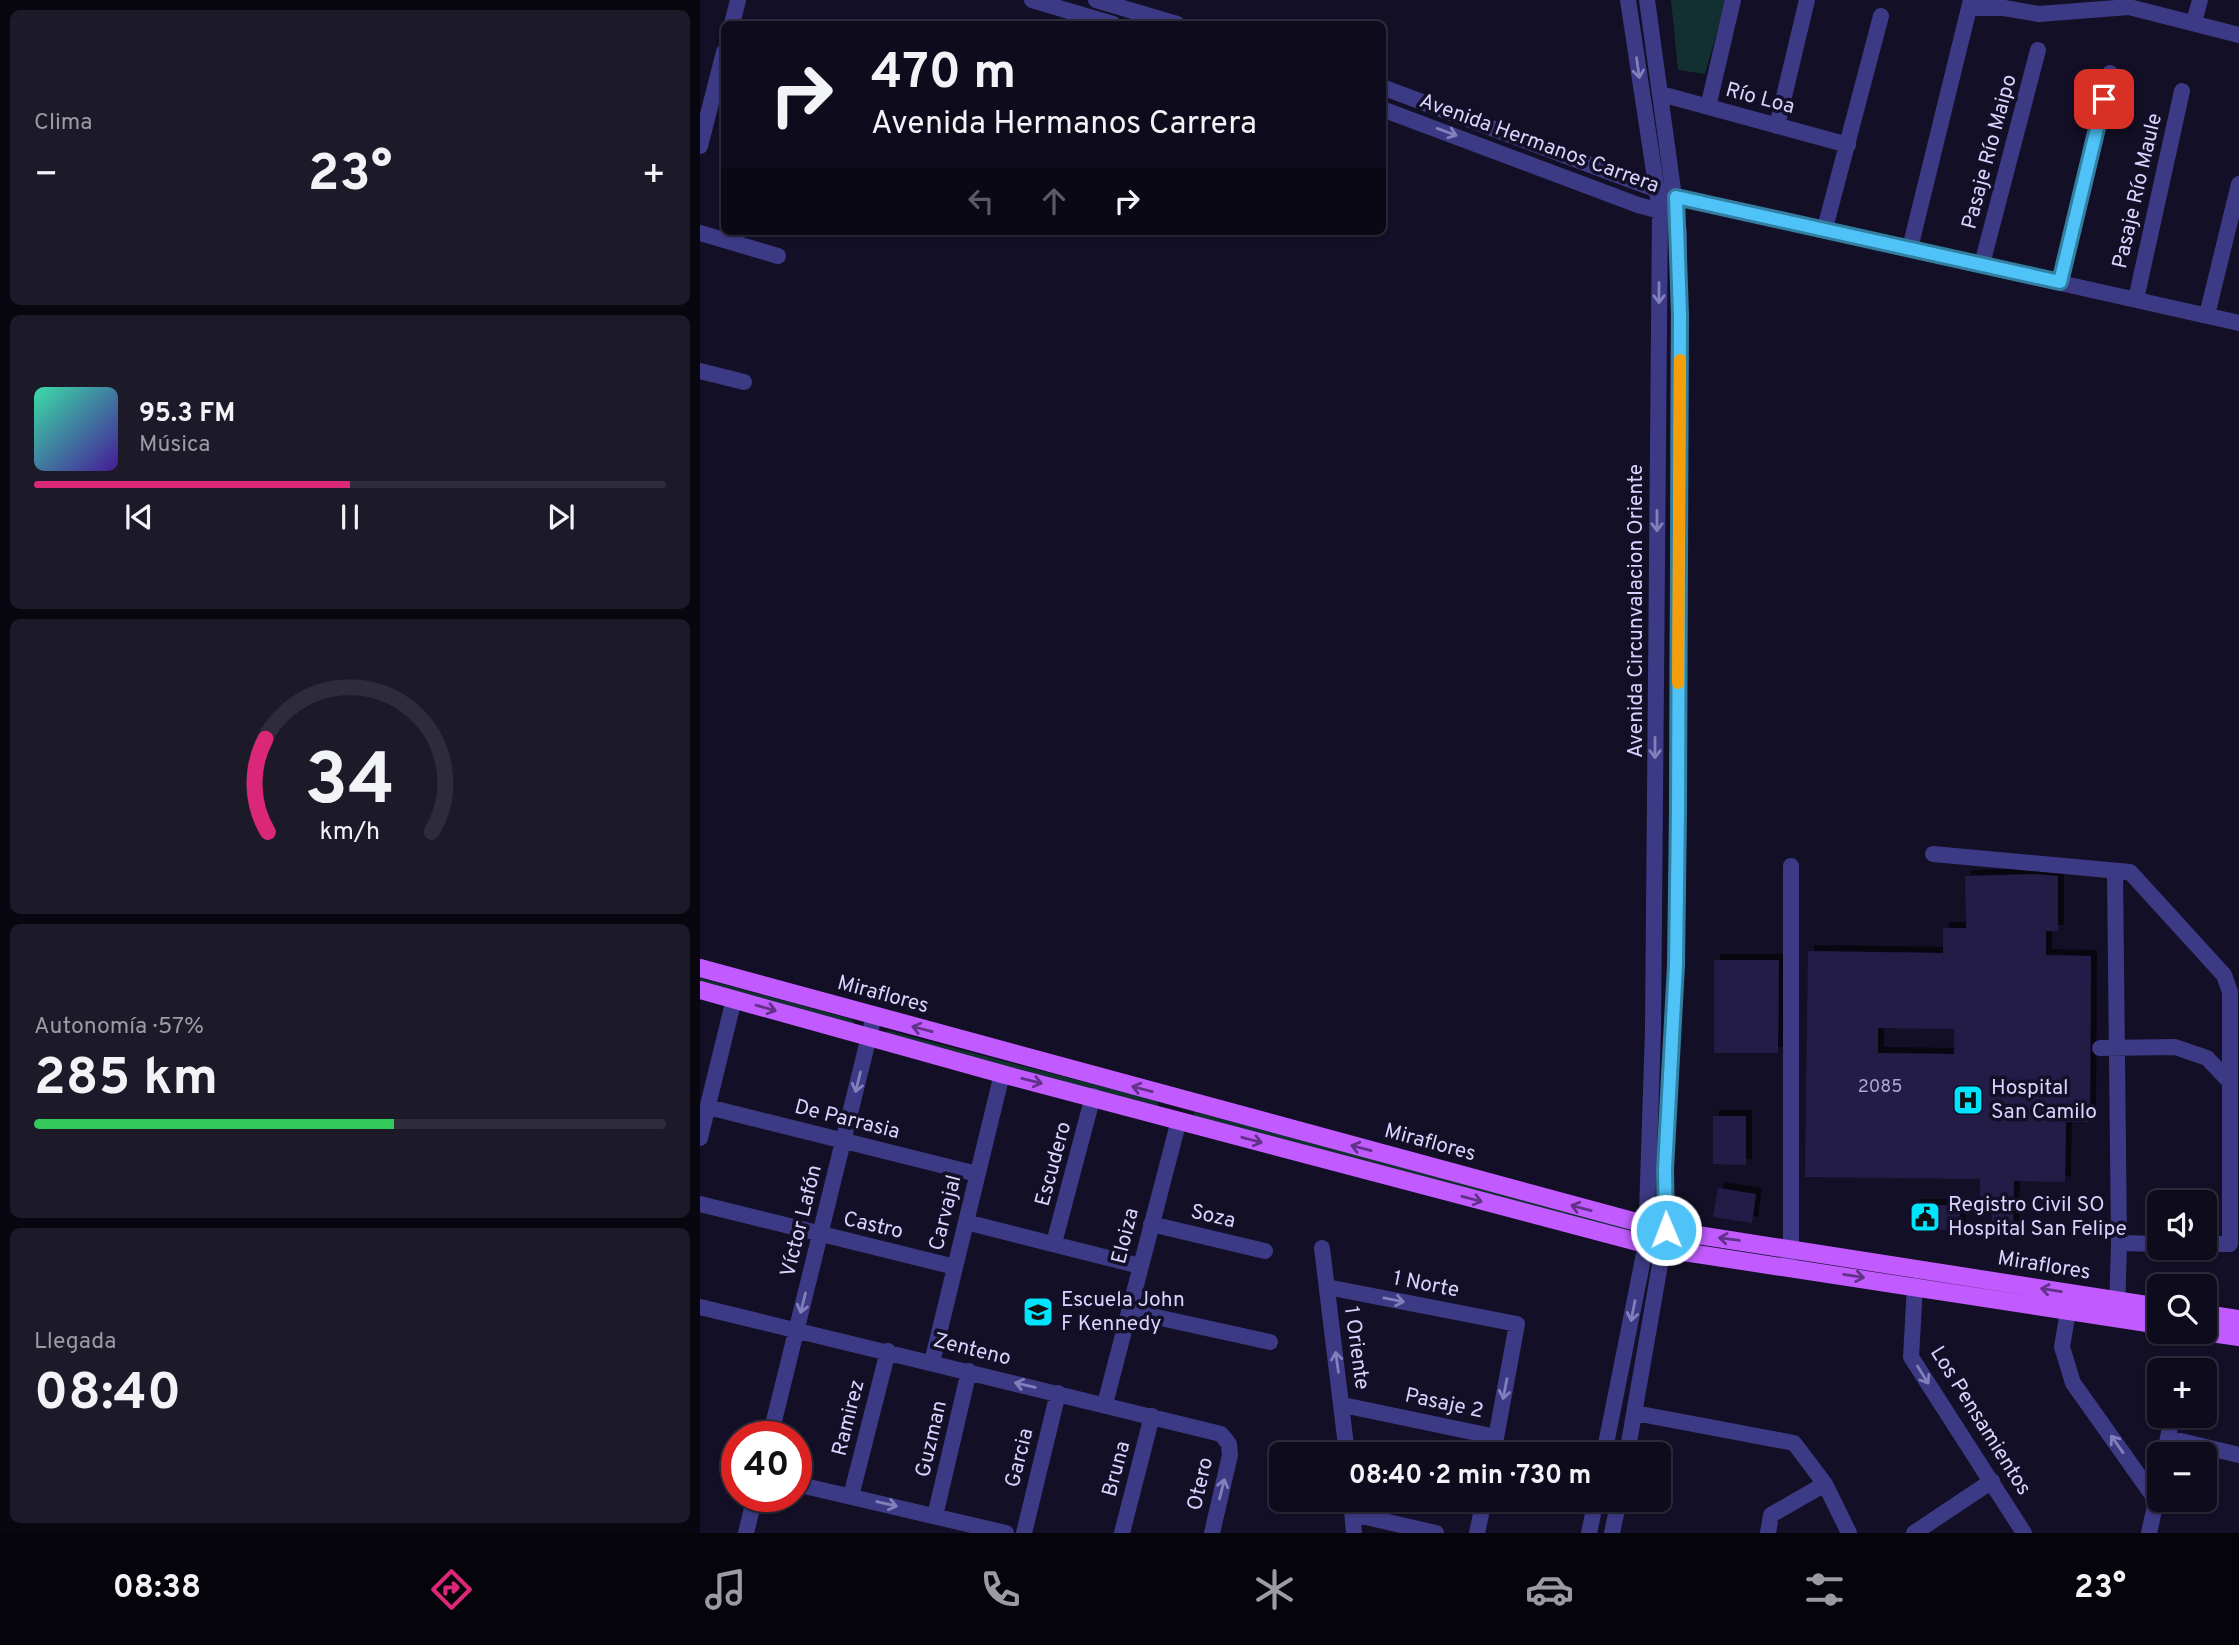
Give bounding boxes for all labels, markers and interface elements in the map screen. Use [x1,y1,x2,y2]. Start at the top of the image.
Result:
text: 470 m [871,44,1016,106]
icon: right [756,49,847,140]
one-way arrow [1632,56,1645,78]
pin [2074,69,2134,129]
street label: Pasaje Río Maipo [1956,72,2024,232]
street label: Río Loa [1722,77,1798,121]
icon: arrive [2085,80,2123,118]
street label: Avenida Hermanos Carrera [1415,88,1663,200]
text: Avenida Hermanos Carrera [871,105,1257,145]
text: Clima [34,109,92,138]
street label: Pasaje Río Maule [2107,111,2169,271]
one-way arrow [1435,127,1457,139]
text: 23° [308,143,392,209]
text: − [34,152,59,201]
text: + [641,152,666,201]
icon: left [962,182,1000,220]
icon: ahead [1035,182,1073,220]
icon: right [1108,182,1146,220]
one-way arrow [1652,282,1666,305]
text: 95.3 FM [139,398,235,431]
text: Música [139,431,210,460]
street label: Avenida Circunvalacion Oriente [1623,464,1650,758]
icon: previous [120,498,158,536]
icon: pause [331,498,369,536]
icon: next [542,498,580,536]
one-way arrow [1650,509,1664,532]
one-way arrow [1649,737,1662,760]
text: 34 [305,739,395,831]
text: km/h [320,817,380,849]
street label: Miraflores [834,970,932,1020]
one-way arrow [755,1003,777,1016]
text: Autonomía · 57% [34,1013,204,1042]
one-way arrow [911,1022,934,1035]
text: 285 km [34,1047,218,1113]
one-way arrow [851,1070,864,1093]
one-way arrow [1020,1075,1043,1089]
place label: Hospital San Camilo [1991,1075,2097,1126]
house number: 2085 [1858,1076,1902,1099]
one-way arrow [1131,1081,1153,1094]
hospital icon: Hospital San Camilo [1951,1083,1985,1117]
street label: De Parrasia [792,1094,902,1146]
street label: Miraflores [1381,1118,1479,1168]
street label: Escudero [1030,1119,1078,1209]
one-way arrow [1241,1135,1263,1148]
one-way arrow [1351,1141,1373,1154]
street label: Víctor Lafón [775,1162,829,1280]
street label: Carvajal [924,1172,968,1254]
map controls [2147,1190,2217,1512]
button: sound [2147,1190,2217,1260]
place label: Registro Civil SO Hospital San Felipe [1948,1192,2127,1243]
one-way arrow [1461,1193,1483,1206]
position arrow [1629,1193,1703,1267]
street label: Soza [1188,1199,1238,1235]
one-way arrow [1570,1200,1592,1213]
public building icon: Registro Civil SO Hospital San Felipe [1908,1200,1942,1234]
street label: Eloiza [1106,1205,1146,1267]
street label: Castro [840,1206,906,1246]
one-way arrow [1718,1232,1740,1245]
street label: Miraflores [1996,1245,2092,1287]
street label: 1 Norte [1391,1265,1461,1305]
one-way arrow [1843,1270,1865,1283]
button: search [2147,1274,2217,1344]
one-way arrow [2041,1283,2063,1296]
place label: Escuela John F Kennedy [1061,1287,1185,1338]
one-way arrow [796,1291,809,1314]
one-way arrow [1382,1294,1405,1308]
school or university icon: Escuela John F Kennedy [1021,1295,1055,1329]
one-way arrow [1625,1299,1639,1322]
street label: 1 Oriente [1337,1305,1375,1391]
street label: Zenteno [930,1327,1014,1373]
text: Llegada [34,1328,116,1357]
street label: Los Pensamientos [1923,1341,2037,1501]
one-way arrow [1330,1351,1343,1374]
button: + [2147,1358,2217,1428]
text: 08:40 [34,1362,181,1428]
one-way arrow [1917,1365,1931,1385]
street label: Ramirez [827,1377,871,1459]
one-way arrow [1498,1377,1511,1400]
one-way arrow [1014,1378,1037,1391]
street label: Pasaje 2 [1402,1383,1486,1425]
street label: Guzman [910,1398,954,1480]
speed limit sign: 40 [721,1421,812,1512]
street label: Garcia [1000,1425,1040,1491]
one-way arrow [2110,1435,2124,1454]
street label: Bruna [1097,1438,1137,1500]
button: − [2147,1442,2217,1512]
street label: Otero [1182,1455,1220,1513]
text: 08:40 · 2 min · 730 m [1349,1460,1591,1493]
one-way arrow [1217,1478,1230,1500]
one-way arrow [875,1498,898,1511]
icon: directions [427,1565,476,1614]
icon: music [701,1565,750,1614]
icon: phone [976,1565,1025,1614]
icon: climate [1250,1565,1299,1614]
icon: car [1525,1565,1574,1614]
icon: filters [1800,1565,1849,1614]
text: 08:38 [113,1569,201,1609]
text: 23° [2074,1569,2126,1609]

